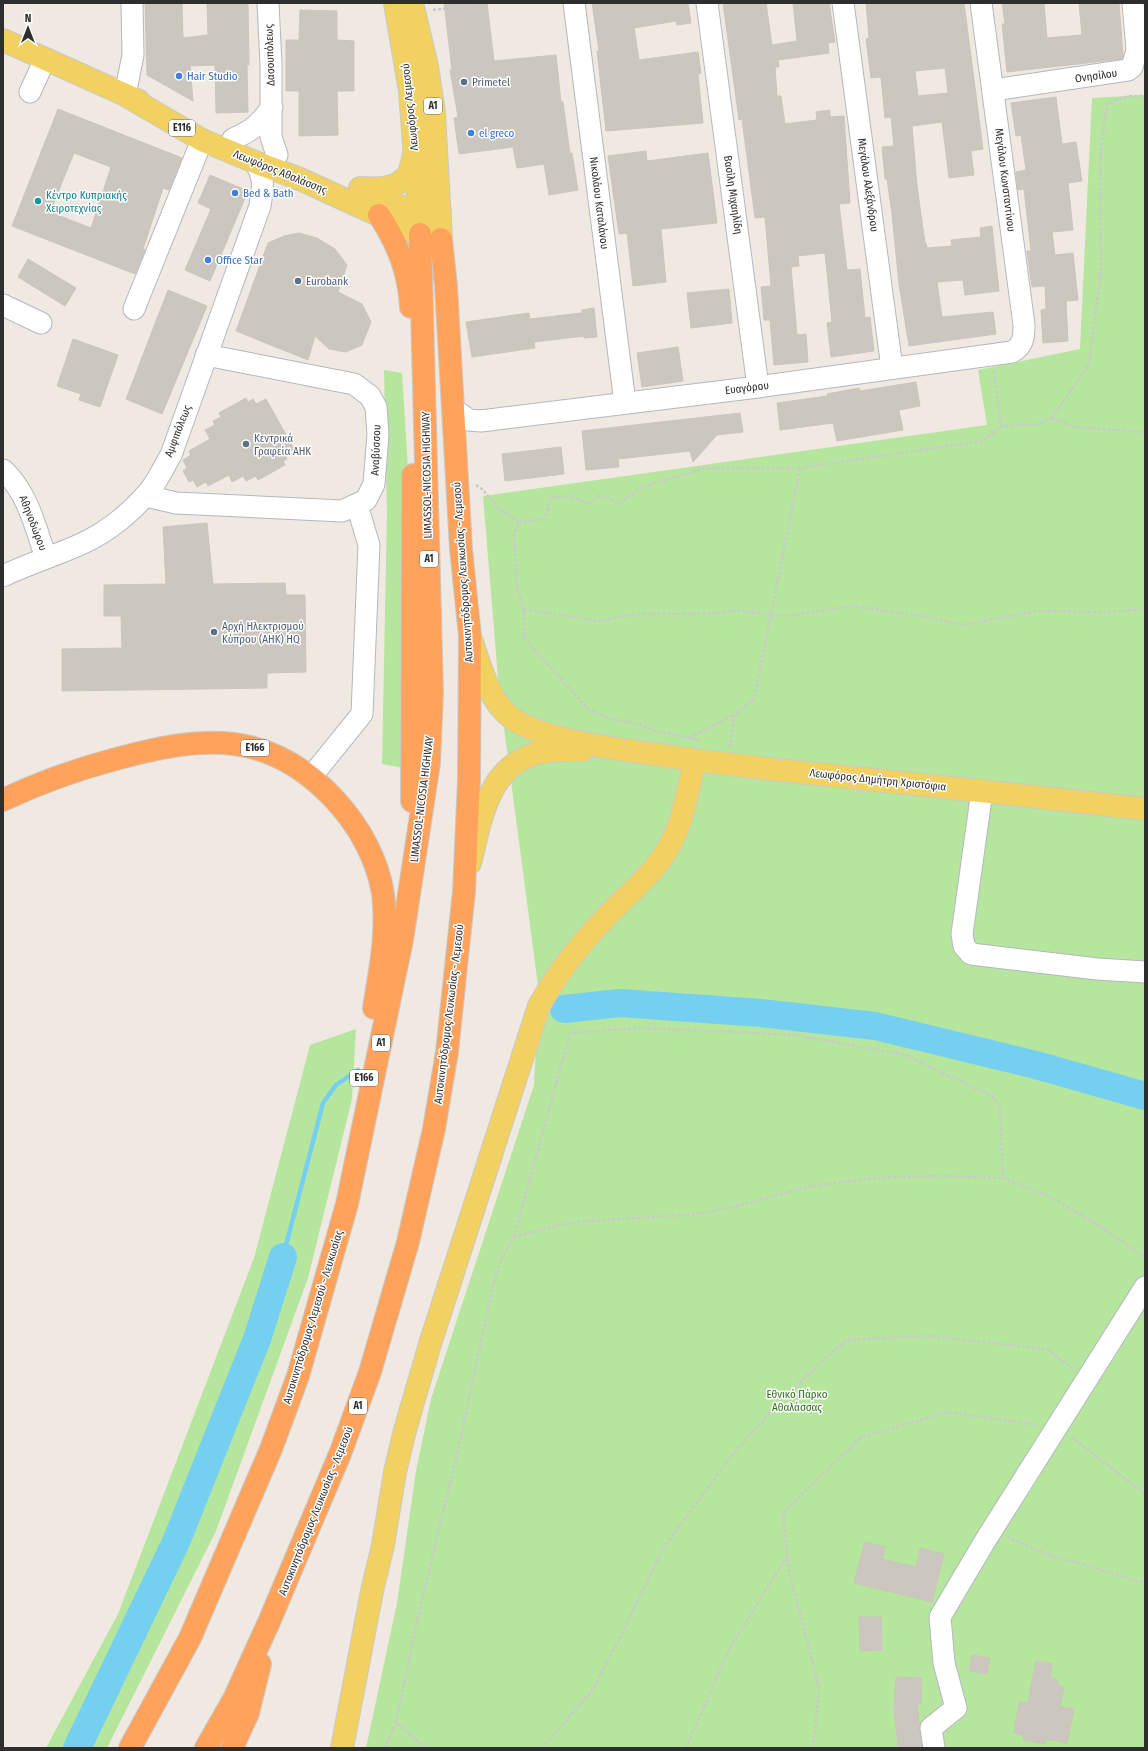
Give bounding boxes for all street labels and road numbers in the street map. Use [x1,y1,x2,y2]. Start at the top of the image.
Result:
street label: Δασουπόλεως [262,24,278,86]
street label: Λεωφόρος Λεμεσού [399,63,421,151]
street label: Ονησίλου [1074,67,1118,85]
road number: A1 [424,98,442,114]
road number: E116 [169,120,195,136]
street label: Μεγάλου Κωνσταντίνου [992,127,1018,233]
street label: Μεγάλου Αλεξάνδρου [855,137,881,233]
street label: Λεωφόρος Αθαλάσσης [231,147,329,197]
street label: Βασίλη Μιχαηλίδη [721,155,745,235]
street label: Νικολάου Καταλάνου [587,156,611,250]
street label: Ευαγόρου [724,379,770,397]
street label: Αμφιπόλεως [162,403,194,459]
street label: LIMASSOL-NICOSIA HIGHWAY [419,411,435,539]
street label: Αναβύσσου [369,424,383,476]
street label: Αυτοκινητόδρομος Λευκωσίας - Λεμεσού [450,481,476,663]
street label: Αθηνοδώρου [16,493,50,553]
road number: A1 [420,551,438,567]
street label: LIMASSOL-NICOSIA HIGHWAY [408,735,436,863]
road number: E166 [241,740,269,756]
street label: Λεωφόρος Δημήτρη Χριστόφια [809,766,947,794]
street label: Αυτοκινητόδρομος Λευκωσίας - Λεμεσού [432,923,466,1105]
road number: A1 [372,1035,390,1051]
road number: E166 [350,1070,378,1086]
street label: Αυτοκινητόδρομος Λεμεσού - Λευκωσίας [280,1228,346,1405]
road number: A1 [349,1398,367,1414]
street label: Αυτοκινητόδρομος Λευκωσίας - Λεμεσού [276,1425,356,1597]

